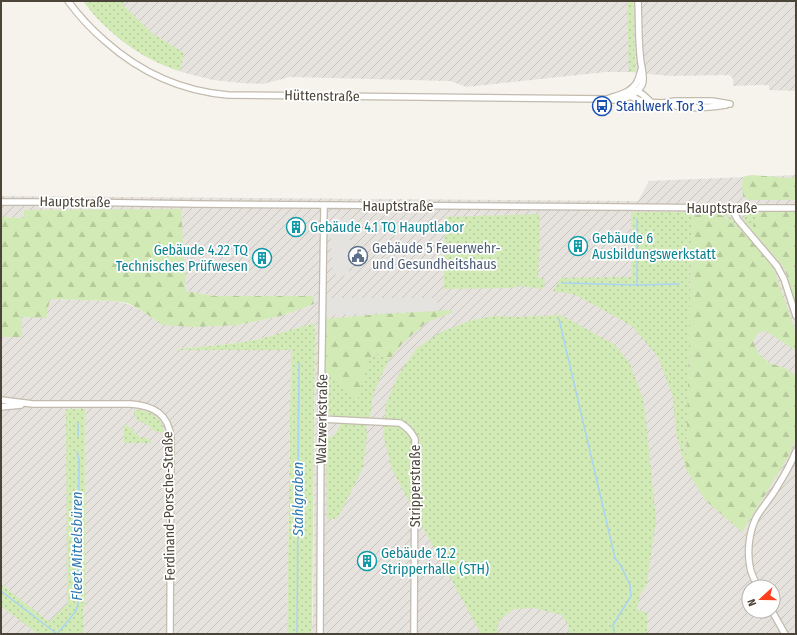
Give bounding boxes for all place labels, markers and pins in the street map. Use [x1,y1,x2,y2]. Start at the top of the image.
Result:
bus stop icon: Stahlwerk Tor 3 [591,95,613,117]
place label: Stahlwerk Tor 3 [616,98,704,115]
building icon: Gebäude 4.1 TQ Hauptlabor [285,216,307,238]
place label: Gebäude 4.1 TQ Hauptlabor [310,219,464,236]
place label: Gebäude 6 Ausbildungswerkstatt [592,230,716,263]
building icon: Gebäude 6 Ausbildungswerkstatt [567,235,589,257]
place label: Gebäude 5 Feuerwehr- und Gesundheitshaus [372,240,501,273]
place label: Gebäude 4.22 TQ Technisches Prüfwesen [116,242,248,275]
public building icon: Gebäude 5 Feuerwehr- und Gesundheitshaus [347,245,369,267]
building icon: Gebäude 4.22 TQ Technisches Prüfwesen [251,247,273,269]
place label: Gebäude 12.2 Stripperhalle (STH) [381,545,489,578]
building icon: Gebäude 12.2 Stripperhalle (STH) [356,550,378,572]

